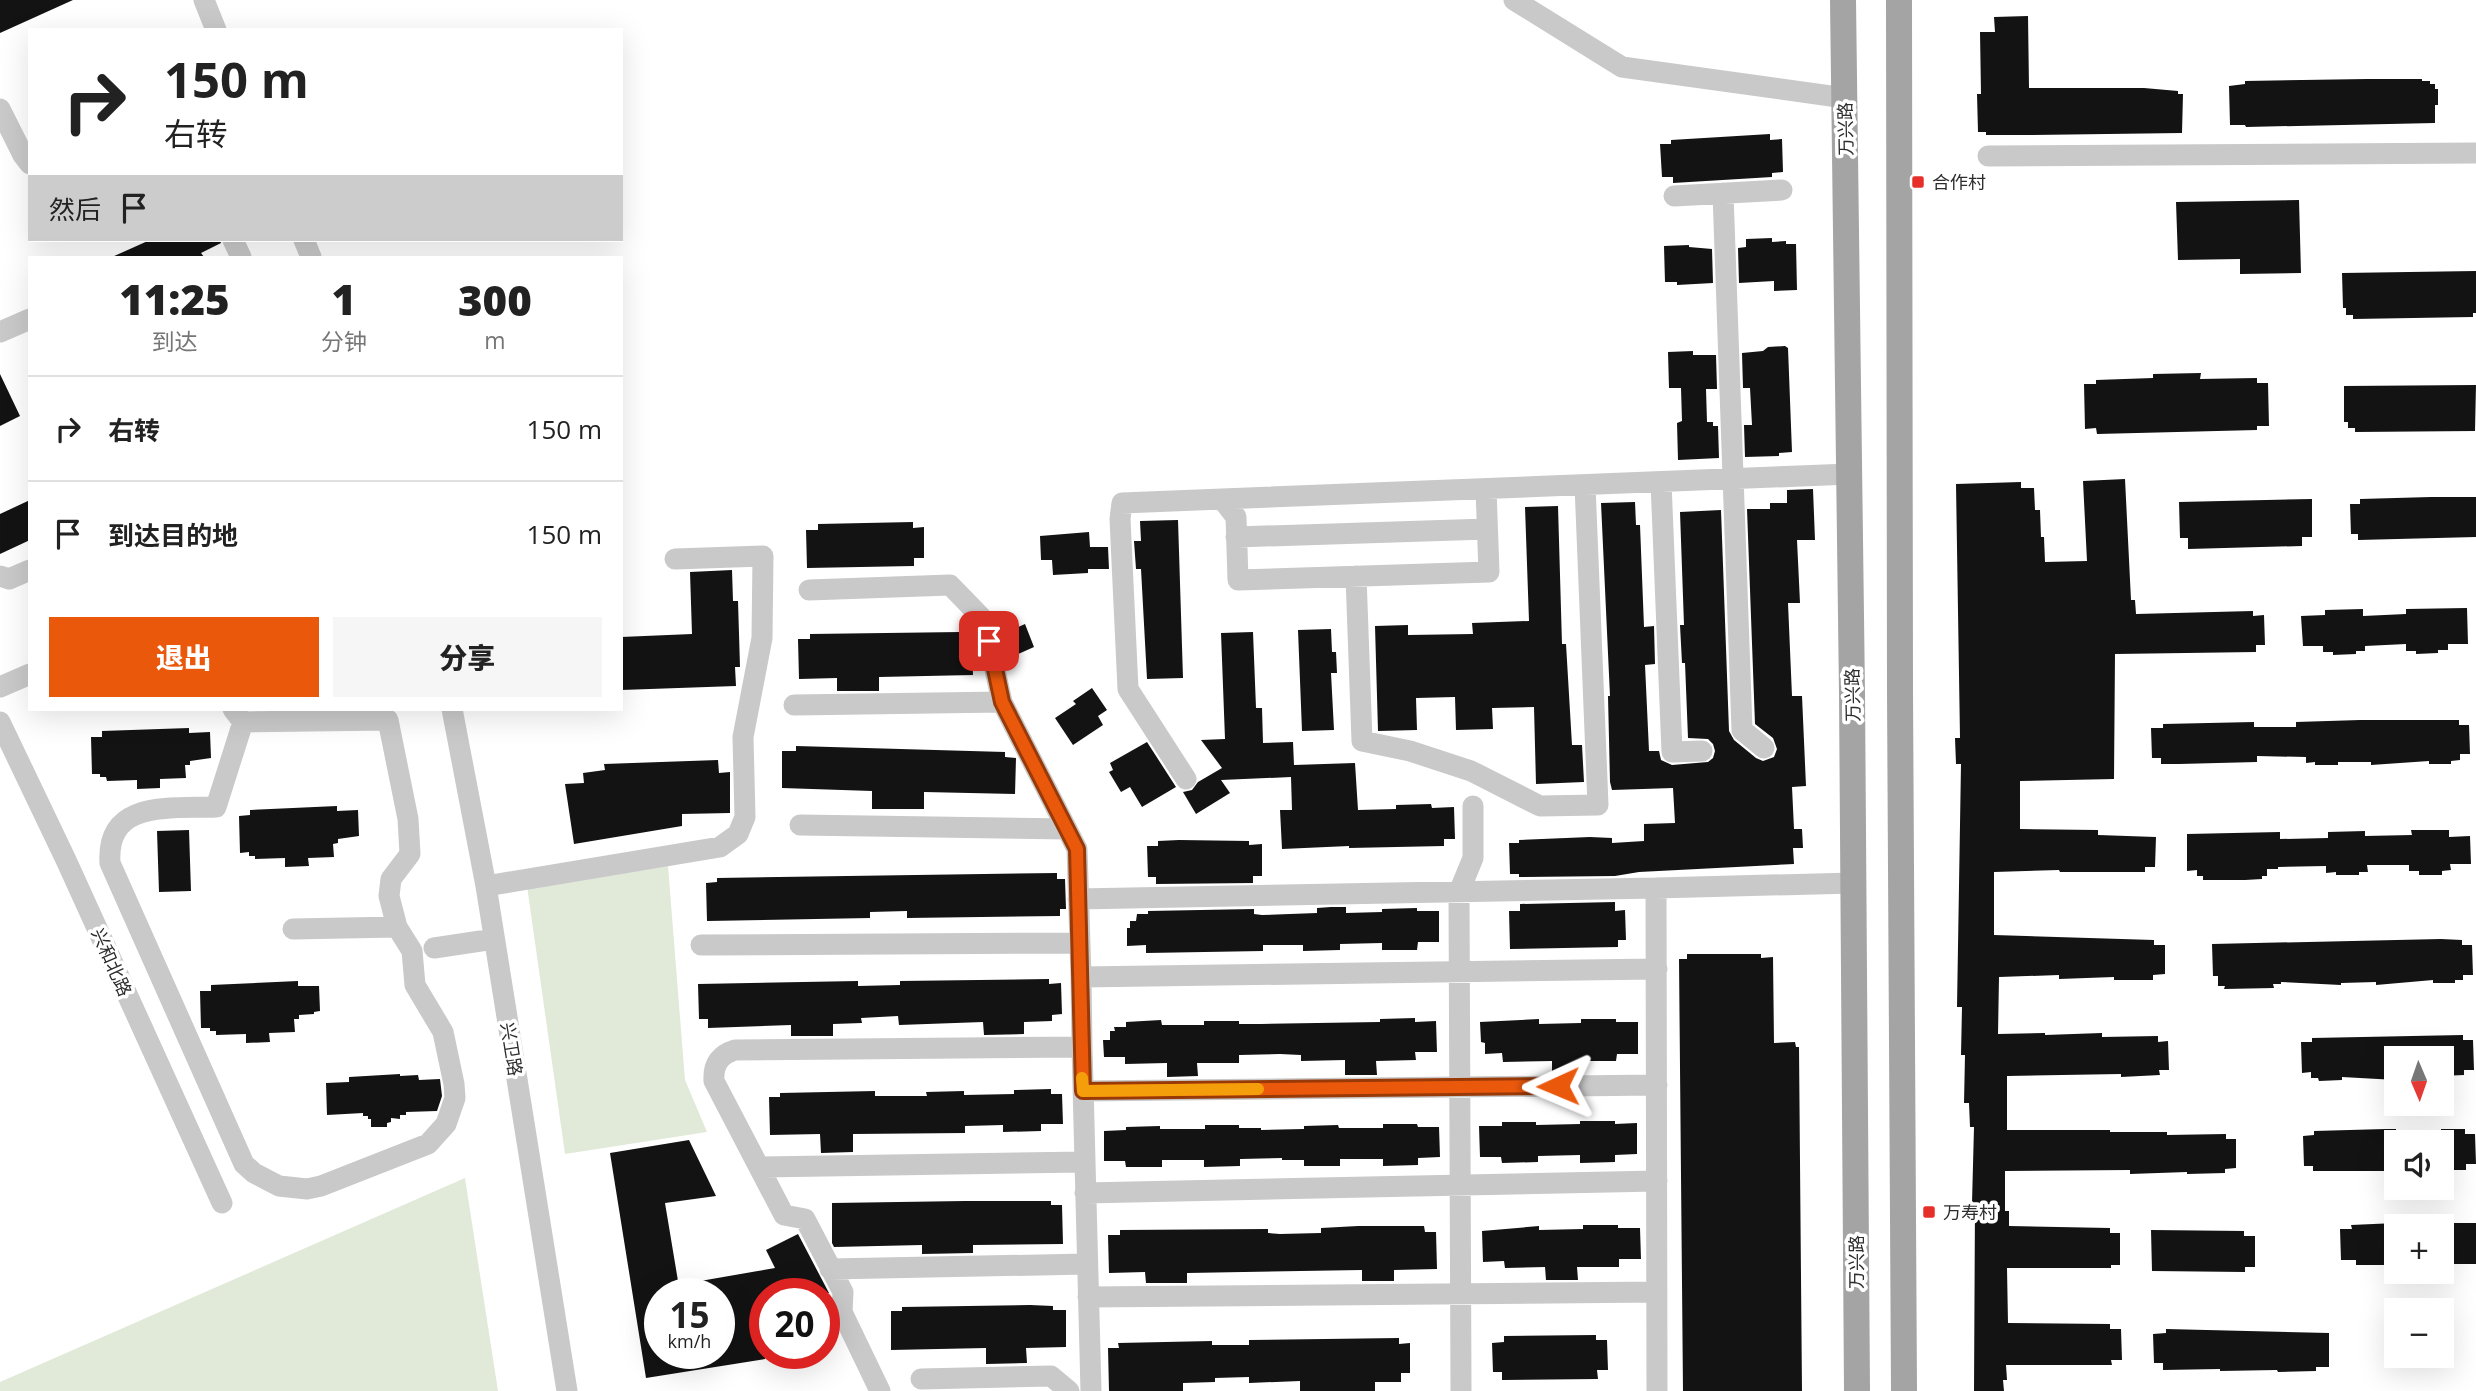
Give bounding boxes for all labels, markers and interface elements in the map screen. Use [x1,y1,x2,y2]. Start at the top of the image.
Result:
text: 150 m [164,46,309,112]
icon: right [49,56,140,147]
street label: 万兴路 [1833,102,1857,156]
text: 右转 [164,112,228,155]
place label: 合作村 [1932,170,1986,194]
marker: 合作村 [1910,174,1926,190]
icon: arrive [115,189,153,227]
text: 然后 [49,191,101,227]
text: 11:25 [119,270,230,327]
text: 1 [332,270,356,327]
text: 300 [458,271,532,328]
text: m [484,324,506,356]
text: 到达 [151,325,197,357]
text: 分钟 [321,325,367,357]
icon: right [49,410,87,448]
text: 150 m [527,411,602,447]
text: 右转 [108,412,160,448]
icon: arrive [49,515,87,553]
text: 150 m [527,516,602,552]
text: 到达目的地 [108,517,238,553]
pin [959,611,1019,671]
button: 退出 [49,617,319,697]
button: 分享 [333,617,602,697]
icon: arrive [970,622,1008,660]
street label: 万兴路 [1840,668,1864,722]
street label: 兴和北路 [86,924,138,1000]
street label: 兴卫路 [496,1020,528,1078]
north arrow [2384,1046,2454,1116]
map controls [2384,1046,2454,1368]
position arrow [1521,1049,1595,1123]
button: sound [2384,1130,2454,1200]
place label: 万寿村 [1943,1200,1997,1224]
marker: 万寿村 [1921,1204,1937,1220]
button: + [2384,1214,2454,1284]
street label: 万兴路 [1844,1235,1868,1289]
speed limit sign: 20 [749,1278,840,1369]
text: 15 [669,1291,710,1338]
button: − [2384,1298,2454,1368]
text: km/h [668,1329,711,1353]

